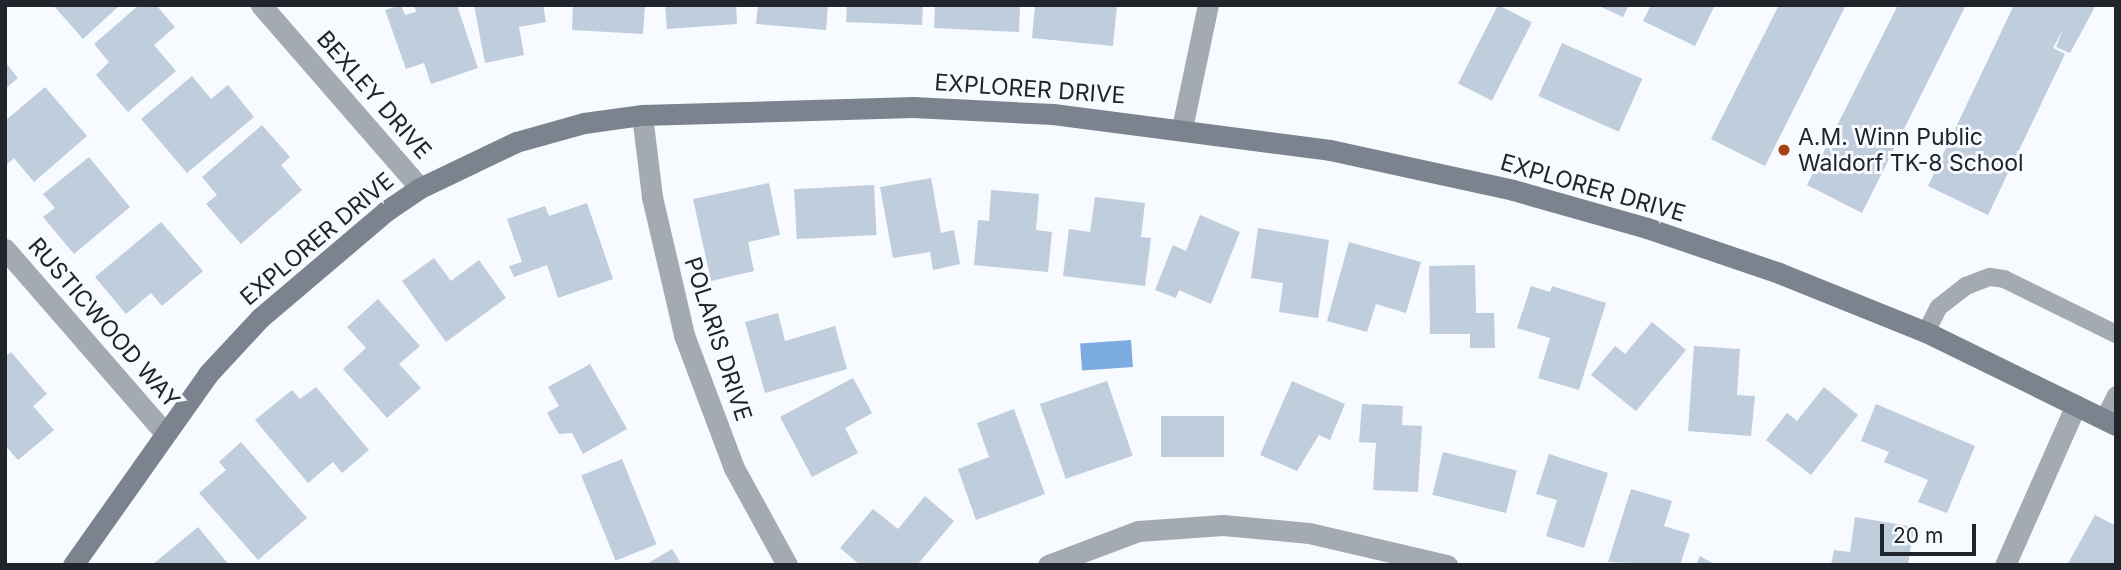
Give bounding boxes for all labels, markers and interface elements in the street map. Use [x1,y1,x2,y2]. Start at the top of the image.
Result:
street label: BEXLEY DRIVE [311,25,437,165]
street label: EXPLORER DRIVE [934,69,1126,109]
place label: A.M. Winn Public Waldorf TK-8 School [1798,123,2024,177]
marker: A.M. Winn Public Waldorf TK-8 School [1776,142,1792,158]
street label: EXPLORER DRIVE [1497,148,1689,228]
street label: EXPLORER DRIVE [235,167,399,311]
street label: RUSTICWOOD WAY [23,232,185,414]
street label: POLARIS DRIVE [679,254,757,424]
scale bar [1883,510,1979,554]
text: 20 m [1893,523,1943,548]

